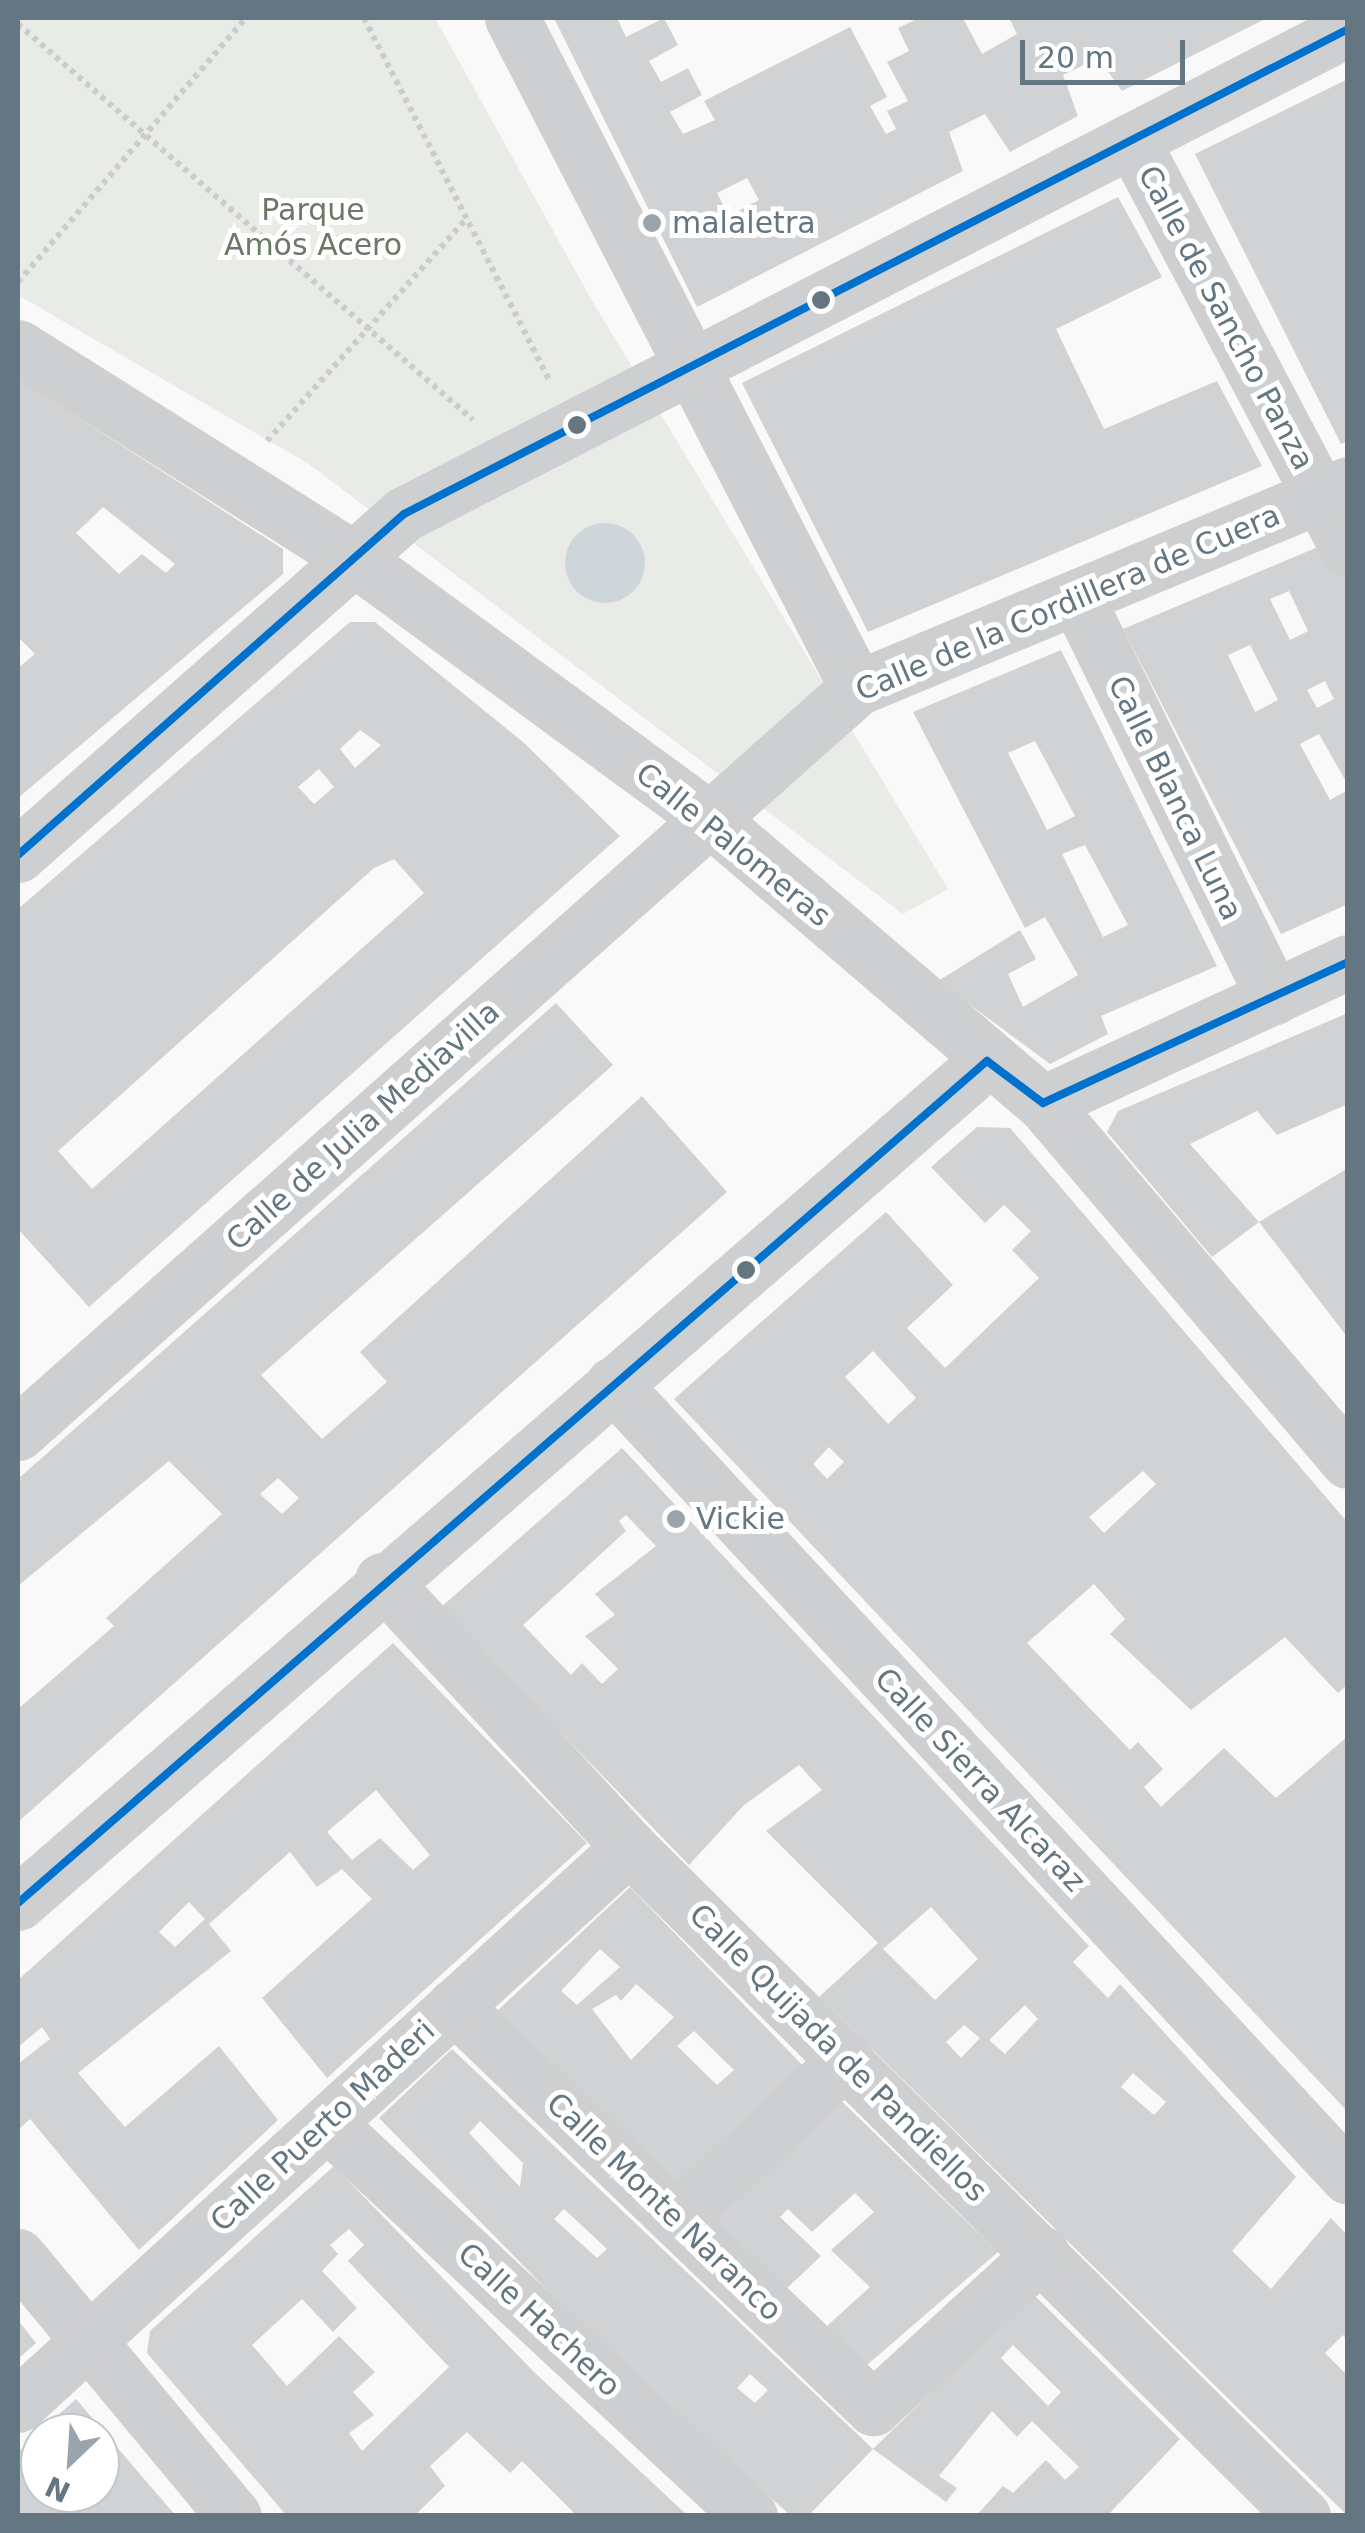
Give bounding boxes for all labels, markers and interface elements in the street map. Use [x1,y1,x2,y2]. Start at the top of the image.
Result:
scale bar [1025,20,1190,82]
text: 20 m [1037,40,1114,75]
street label: Calle de Sancho Panza [1130,160,1322,476]
park label: Parque Amós Acero [224,192,402,262]
place label: malaletra [672,205,816,241]
marker: malaletra [641,212,663,234]
unlabelled marker [811,290,831,310]
unlabelled marker [567,415,587,435]
street label: Calle de la Cordillera de Cuera [850,497,1286,709]
street label: Calle Blanca Luna [1100,670,1250,926]
street label: Calle Palomeras [628,756,838,934]
street label: Calle de Julia Mediavilla [219,994,507,1258]
unlabelled marker [736,1260,756,1280]
place label: Vickie [696,1501,785,1537]
marker: Vickie [665,1508,687,1530]
street label: Calle Sierra Alcaraz [867,1661,1093,1899]
street label: Calle Quijada de Pandiellos [682,1897,994,2209]
street label: Calle Puerto Maderi [203,2013,443,2239]
street label: Calle Monte Naranco [539,2086,789,2328]
street label: Calle Hachero [450,2236,628,2404]
north arrow [20,2413,120,2513]
text: N [40,2469,76,2509]

